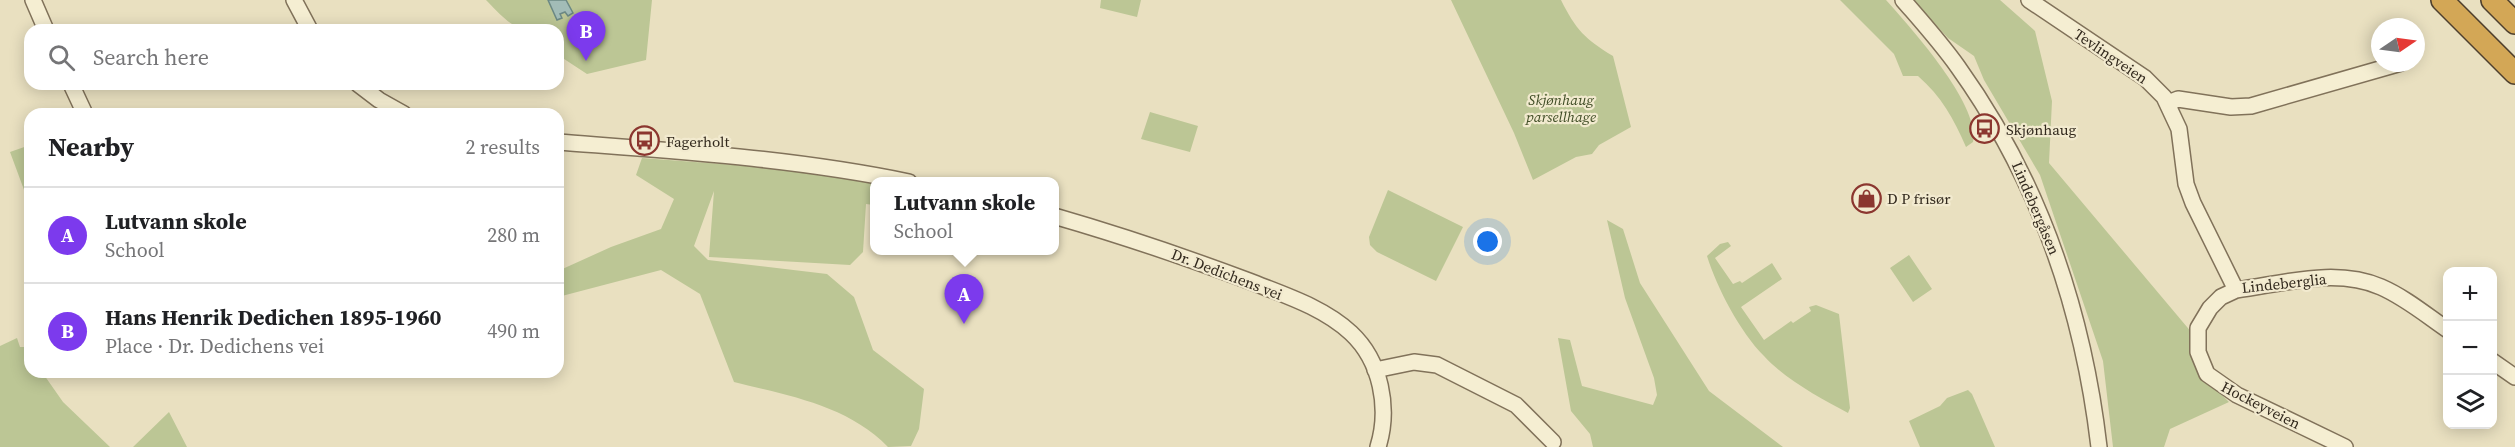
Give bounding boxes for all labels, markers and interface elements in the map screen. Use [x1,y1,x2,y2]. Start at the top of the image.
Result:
pin: B [566,11,606,61]
north arrow [2371,18,2425,72]
search box [24,24,564,90]
street label: Tevlingveien [2070,24,2152,88]
icon: search [45,41,78,74]
text: Search here [93,42,209,72]
park label: Skjønhaug parsellhage [1524,89,1596,127]
bus stop icon: Skjønhaug [1969,113,2001,145]
place label: Skjønhaug [2006,119,2076,140]
bus stop icon: Fagerholt [629,125,661,157]
text: Nearby [48,129,134,165]
place label: Fagerholt [666,131,730,152]
text: 2 results [465,133,540,161]
street label: Lindebergåsen [2007,158,2065,258]
popup [870,177,1059,255]
shop icon: D P frisør [1850,182,1882,214]
text: Lutvann skole [894,187,1035,217]
place label: D P frisør [1887,188,1951,209]
text: Lutvann skole [105,206,247,236]
text: School [894,217,953,245]
text: A [61,221,74,249]
text: 280 m [487,221,540,249]
your location [1473,227,1502,256]
text: School [105,236,165,264]
street label: Dr. Dedichens vei [1169,243,1285,305]
map controls [2443,267,2497,429]
button: + [2443,267,2497,321]
street label: Lindeberglia [2241,268,2328,298]
pin: A [944,274,984,324]
text: Hans Henrik Dedichen 1895-1960 [105,302,442,332]
text: B [61,317,74,345]
text: 490 m [487,317,540,345]
button: − [2443,321,2497,375]
text: Place · Dr. Dedichens vei [105,332,324,360]
button: layers [2443,375,2497,429]
street label: Hockeyveien [2218,376,2304,434]

